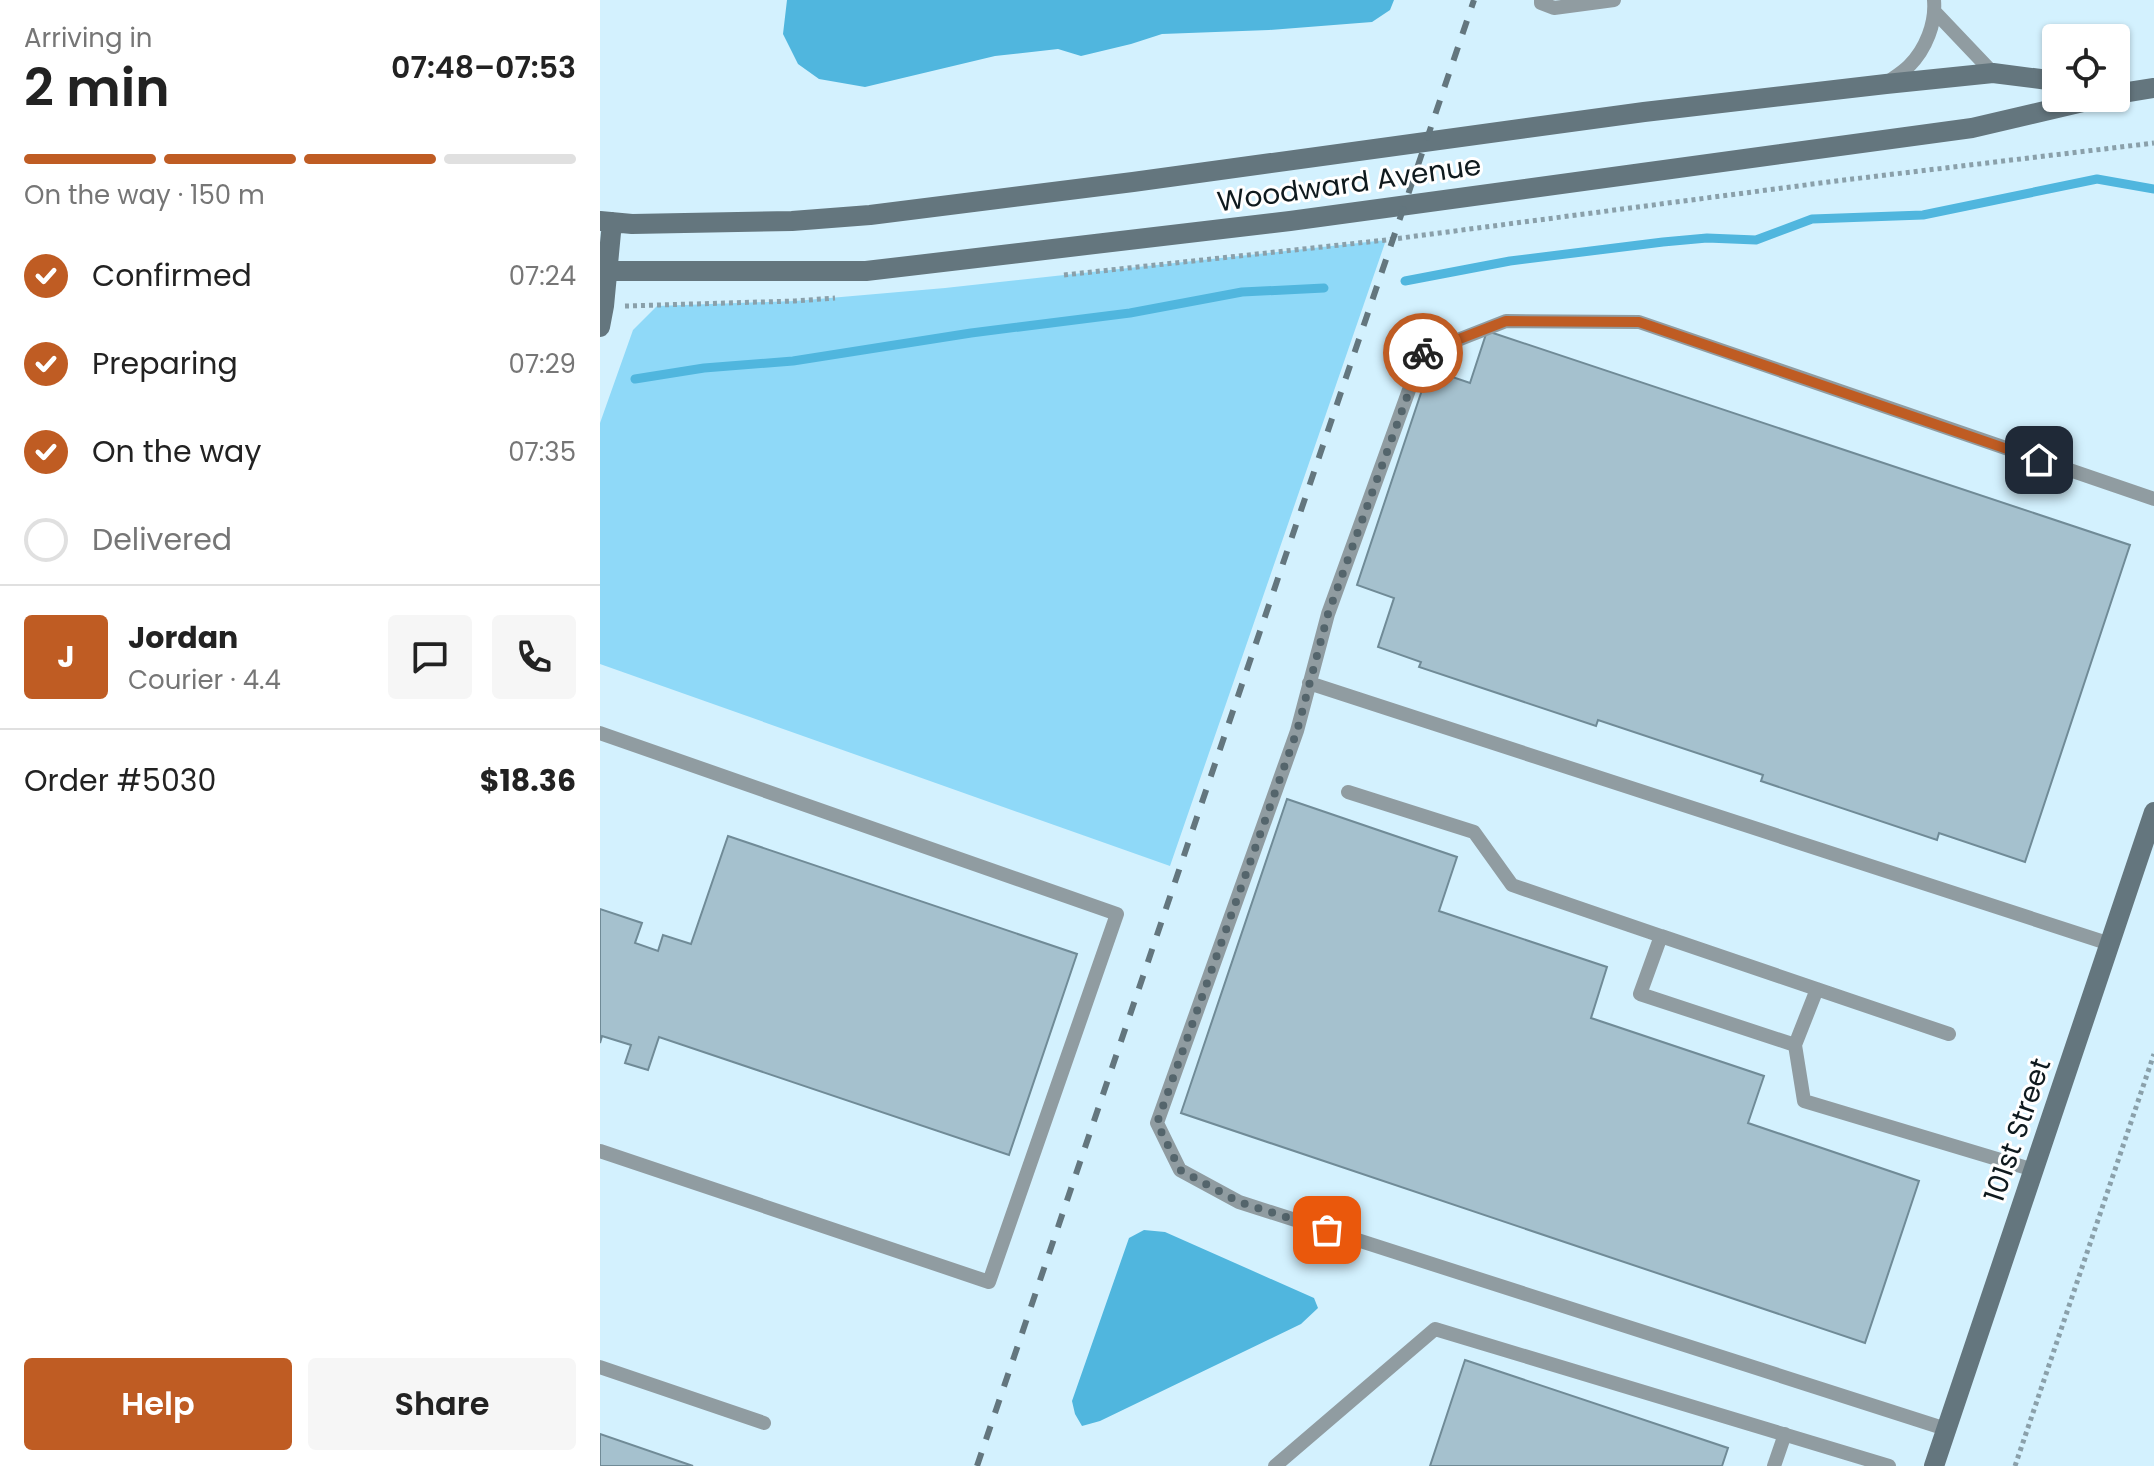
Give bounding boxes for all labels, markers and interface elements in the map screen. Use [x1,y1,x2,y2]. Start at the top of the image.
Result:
text: Arriving in [24,20,153,56]
map controls [2042,24,2130,112]
button: locate [2042,24,2130,112]
text: 07:48–07:53 [391,46,576,89]
text: 2 min [24,51,170,124]
street label: Woodward Avenue [1215,146,1483,221]
text: On the way · 150 m [24,177,265,213]
icon: check [24,254,68,298]
text: Confirmed [92,254,252,297]
text: 07:24 [509,258,576,294]
courier [1383,313,1463,393]
icon: bike [1401,331,1445,375]
icon: check [24,342,68,386]
text: Preparing [92,342,238,385]
text: 07:29 [509,346,576,382]
pin [2005,426,2073,494]
icon: check [24,430,68,474]
text: On the way [92,430,261,473]
text: 07:35 [508,434,576,470]
icon: home [2017,438,2061,482]
text: Delivered [92,518,232,561]
button: chat [388,615,472,699]
button: phone [492,615,576,699]
text: Jordan [128,616,238,659]
text: J [57,635,75,678]
text: Courier · 4.4 [128,662,281,698]
text: Order #5030 [24,759,216,802]
text: $18.36 [480,759,576,802]
street label: 101st Street [1975,1053,2060,1207]
pin [1293,1196,1361,1264]
icon: bag [1305,1208,1349,1252]
button: Help [24,1358,292,1450]
button: Share [308,1358,576,1450]

